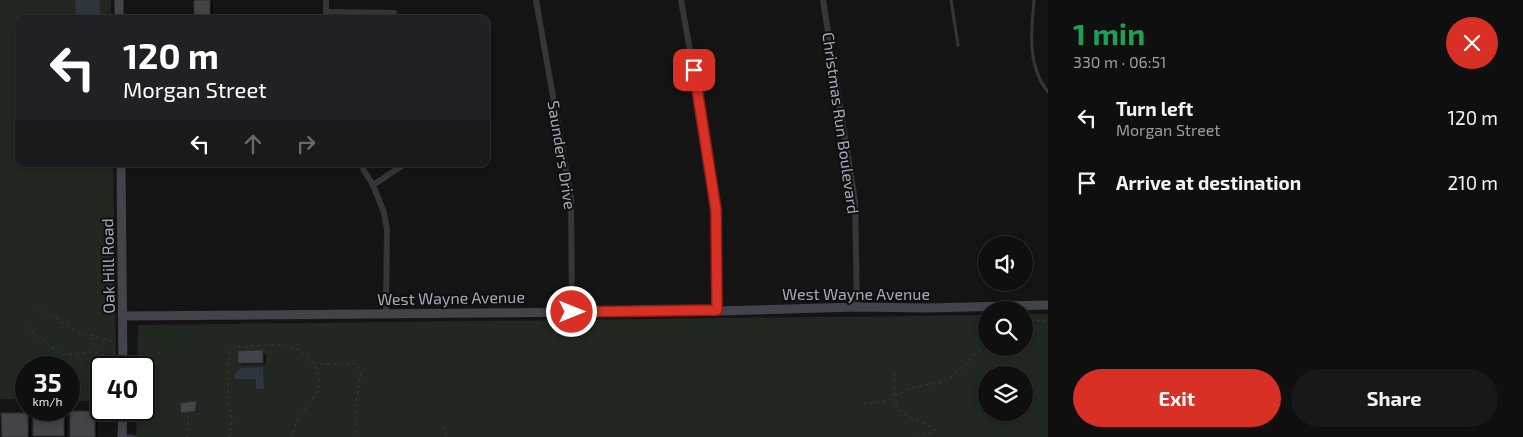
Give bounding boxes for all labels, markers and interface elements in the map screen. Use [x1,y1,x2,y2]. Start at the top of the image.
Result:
text: 1 min [1073,15,1145,51]
button: close [1446,17,1498,69]
street label: Christmas Run Boulevard [819,31,864,215]
text: 120 m [123,34,219,76]
icon: left [40,35,105,100]
pin [673,49,715,91]
text: 330 m · 06:51 [1073,52,1166,71]
icon: arrive [680,56,708,84]
text: Morgan Street [123,76,267,102]
text: Turn left [1116,97,1193,120]
street label: Saunders Drive [545,99,580,211]
icon: left [1073,104,1101,132]
text: 120 m [1447,106,1498,129]
text: Morgan Street [1116,120,1220,139]
icon: left [186,130,214,158]
icon: ahead [239,130,267,158]
icon: right [292,130,320,158]
icon: arrive [1073,169,1101,197]
text: Arrive at destination [1116,171,1301,194]
text: 210 m [1447,171,1498,194]
street label: Oak Hill Road [97,218,118,314]
map controls [978,236,1033,421]
button: sound [978,236,1033,291]
street label: West Wayne Avenue [782,284,930,303]
position arrow [545,285,597,337]
street label: West Wayne Avenue [377,287,525,308]
button: search [978,301,1033,356]
speed limit sign: 40 [90,356,155,421]
button: layers [978,366,1033,421]
text: 35 [34,367,61,397]
button: Exit [1073,369,1281,427]
button: Share [1291,369,1498,427]
text: km/h [33,394,62,408]

